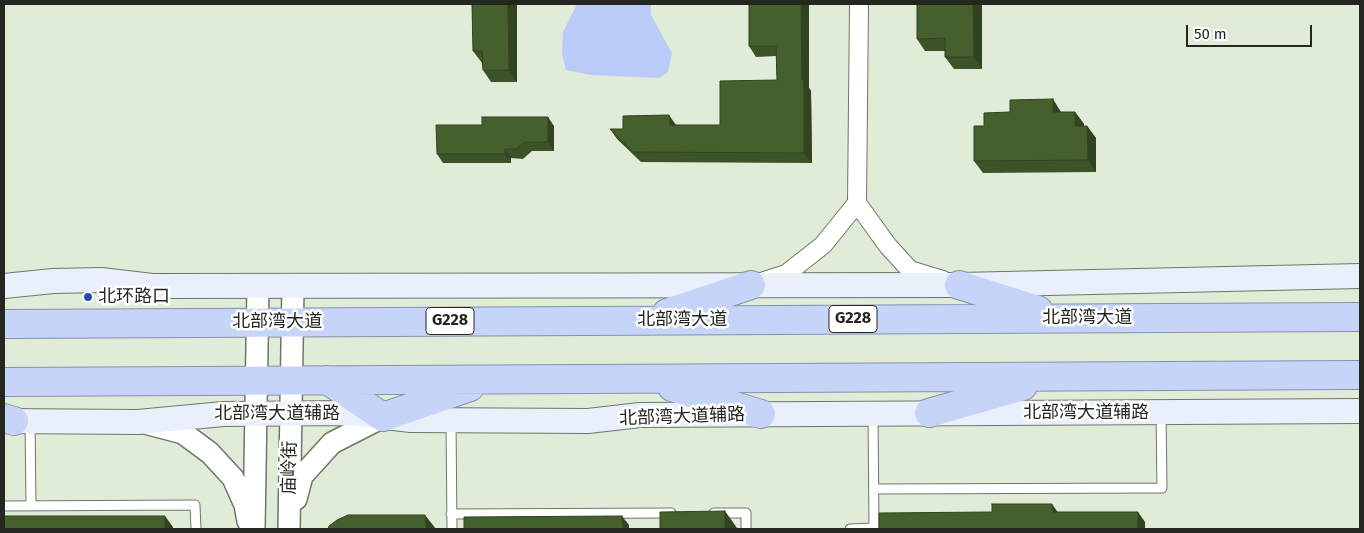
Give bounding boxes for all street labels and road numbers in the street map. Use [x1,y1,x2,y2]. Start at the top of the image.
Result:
road number: G228 [829,306,877,332]
street label: 北部湾大道 [1042,307,1132,329]
road number: G228 [426,308,474,334]
street label: 北部湾大道 [637,309,727,331]
street label: 北部湾大道 [232,311,322,333]
street label: 北部湾大道辅路 [1023,402,1149,424]
street label: 北部湾大道辅路 [214,403,340,425]
street label: 北部湾大道辅路 [619,404,745,430]
street label: 庙岭街 [279,441,301,495]

